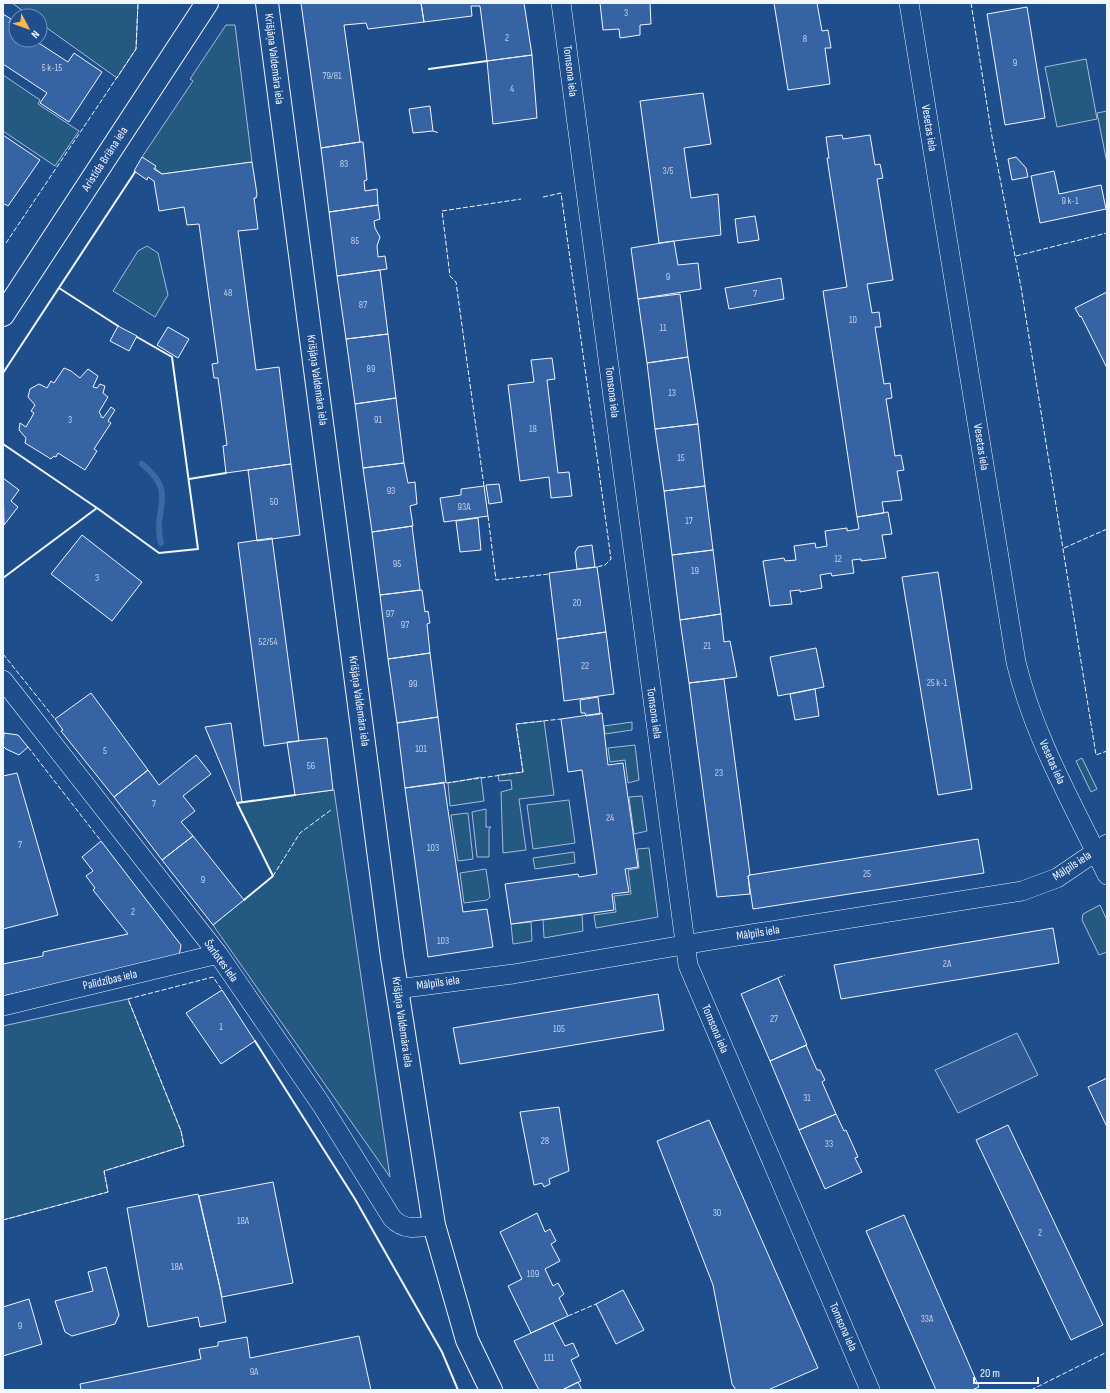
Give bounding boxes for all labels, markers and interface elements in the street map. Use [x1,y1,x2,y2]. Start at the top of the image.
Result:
house number: 3 [624,7,628,19]
north arrow [8,8,48,48]
street label: Krišjāņa Valdemāra iela [261,13,287,106]
text: N [28,28,42,41]
house number: 2 [505,32,509,44]
house number: 8 [803,33,807,45]
street label: Tomsona iela [559,44,581,98]
house number: 9 [1013,57,1017,69]
house number: 5 k-15 [42,62,62,74]
house number: 79/81 [322,70,342,82]
house number: 4 [510,83,514,95]
street label: Vesetas iela [918,103,940,153]
street label: Aristida Briāna iela [78,124,132,195]
house number: 83 [340,158,348,170]
house number: 3/5 [662,165,674,177]
house number: 9 k-1 [1062,195,1079,207]
house number: 85 [351,235,359,247]
house number: 9 [666,271,670,283]
house number: 48 [224,287,232,299]
house number: 7 [753,288,757,300]
house number: 87 [359,299,367,311]
house number: 10 [849,314,857,326]
house number: 11 [660,322,667,334]
street label: Krišjāņa Valdemāra iela [303,334,331,427]
house number: 89 [367,363,375,375]
street label: Tomsona iela [601,365,623,419]
house number: 13 [668,387,676,399]
house number: 3 [68,414,72,426]
house number: 91 [374,414,382,426]
street label: Vesetas iela [970,422,992,472]
house number: 18 [529,423,537,435]
house number: 15 [677,452,685,464]
house number: 93 [387,485,395,497]
house number: 50 [270,496,278,508]
house number: 93A [458,501,471,513]
house number: 17 [685,515,693,527]
house number: 12 [834,553,842,565]
house number: 95 [393,558,401,570]
house number: 19 [691,565,699,577]
house number: 3 [95,572,99,584]
house number: 20 [573,597,581,609]
house number: 97 [386,608,394,620]
house number: 97 [401,619,409,631]
house number: 52/54 [258,636,278,648]
house number: 21 [703,640,711,652]
street label: Krišjāņa Valdemāra iela [345,655,373,748]
house number: 22 [581,660,589,672]
house number: 25 k-1 [927,677,948,689]
house number: 99 [409,678,417,690]
street label: Tomsona iela [643,686,665,740]
street label: Vesetas iela [1036,737,1069,787]
house number: 101 [415,743,427,755]
house number: 5 [103,745,107,757]
house number: 56 [307,760,315,772]
house number: 23 [715,767,723,779]
house number: 7 [152,798,156,810]
house number: 24 [606,812,614,824]
house number: 7 [18,839,22,851]
house number: 103 [427,842,439,854]
street label: Mālpils iela [1050,848,1095,884]
house number: 25 [863,868,871,880]
house number: 9 [201,874,205,886]
house number: 2 [131,906,135,918]
street label: Mālpils iela [735,922,781,944]
house number: 103 [437,935,449,947]
street label: Šarlotes iela [201,937,242,986]
house number: 2A [943,958,952,970]
street label: Palīdzības iela [81,966,139,994]
street label: Mālpils iela [415,972,461,993]
street label: Krišjāņa Valdemāra iela [388,976,416,1069]
street label: Tomsona iela [698,1002,732,1056]
house number: 27 [770,1013,778,1025]
house number: 1 [219,1021,223,1033]
house number: 105 [553,1023,565,1035]
house number: 31 [803,1092,811,1104]
house number: 28 [541,1135,549,1147]
house number: 33 [825,1138,833,1150]
house number: 30 [713,1207,721,1219]
house number: 18A [237,1215,250,1227]
house number: 2 [1038,1227,1042,1239]
house number: 18A [171,1261,184,1273]
house number: 109 [527,1268,539,1280]
street label: Tomsona iela [826,1300,861,1354]
house number: 33A [921,1313,934,1325]
house number: 9 [18,1320,22,1332]
house number: 111 [544,1352,555,1364]
scale bar [974,1359,1038,1385]
house number: 9A [250,1366,259,1378]
text: 20 m [980,1366,1000,1381]

